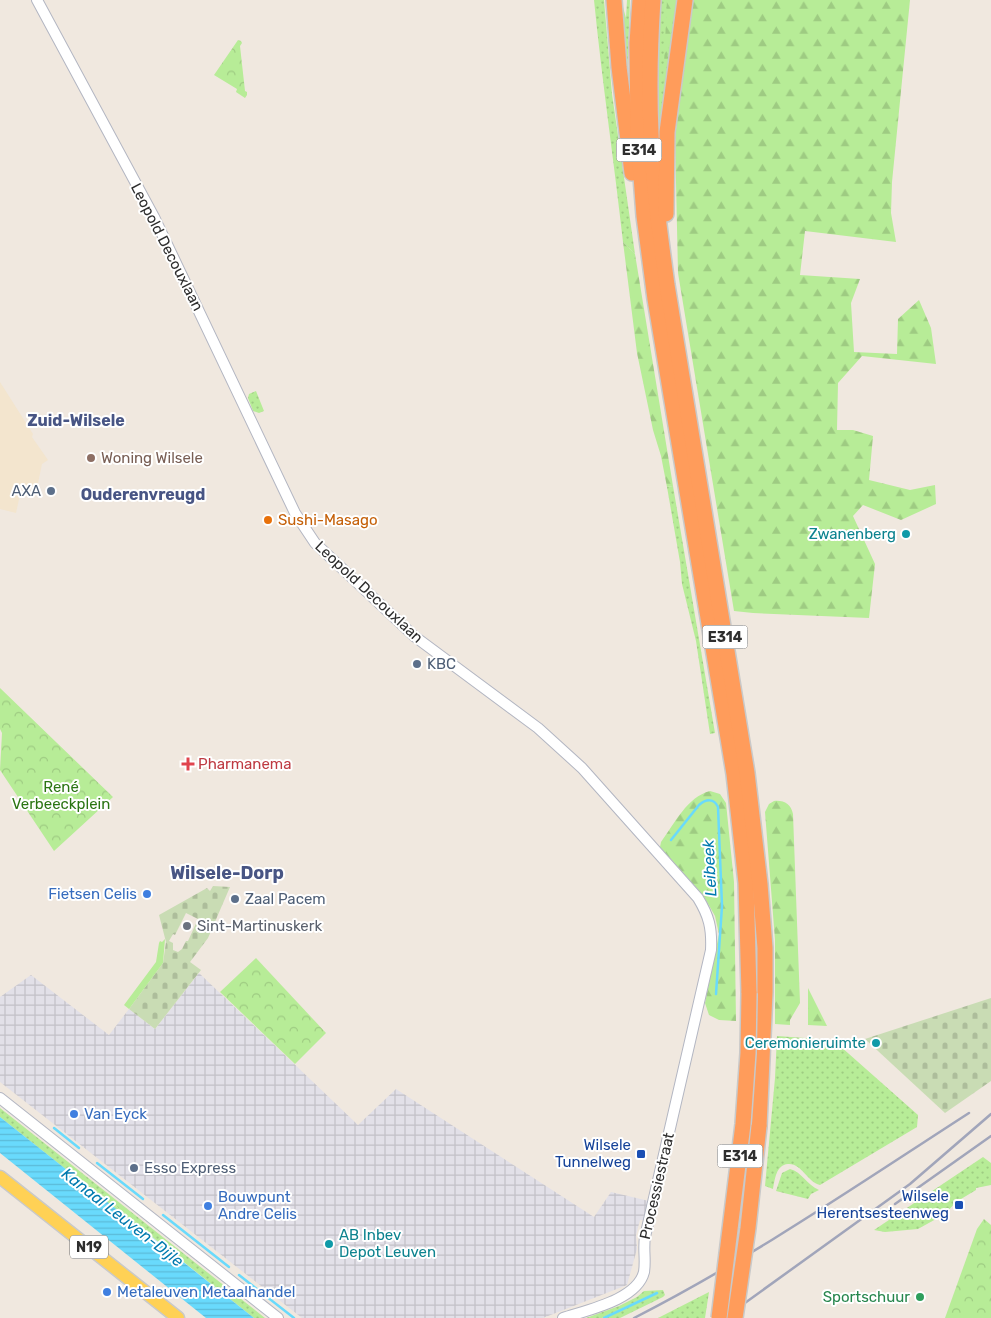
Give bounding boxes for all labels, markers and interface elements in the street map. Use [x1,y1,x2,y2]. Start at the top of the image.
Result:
road number: E314 [616,138,662,162]
street label: Leopold Decouxlaan [127,180,207,314]
district label: Zuid-Wilsele [27,411,125,430]
place label: Woning Wilsele [101,449,203,467]
marker: Woning Wilsele [85,452,97,464]
place label: AXA [11,482,41,500]
marker: AXA [45,485,57,497]
district label: Ouderenvreugd [81,485,205,504]
place label: Sushi-Masago [278,511,378,529]
marker: Sushi-Masago [262,514,274,526]
place label: Zwanenberg [809,525,896,543]
marker: Zwanenberg [900,528,912,540]
street label: Leopold Decouxlaan [311,537,427,647]
road number: E314 [702,626,748,649]
place label: KBC [427,655,456,673]
marker: KBC [411,658,423,670]
place label: Pharmanema [198,755,291,773]
marker: Pharmanema [182,758,194,770]
park label: René Verbeeckplein [12,778,110,813]
water label: Leibeek [698,838,720,897]
district label: Wilsele-Dorp [170,862,284,884]
place label: Fietsen Celis [48,885,137,903]
marker: Fietsen Celis [141,888,153,900]
place label: Zaal Pacem [245,890,326,908]
marker: Zaal Pacem [229,893,241,905]
place label: Sint-Martinuskerk [197,917,322,935]
marker: Sint-Martinuskerk [181,920,193,932]
place label: Ceremonieruimte [745,1034,866,1052]
marker: Ceremonieruimte [870,1037,882,1049]
place label: Van Eyck [84,1105,147,1123]
marker: Van Eyck [68,1108,80,1120]
street label: Processiestraat [636,1131,678,1241]
place label: Wilsele Tunnelweg [555,1136,631,1171]
road number: E314 [718,1144,762,1168]
marker: Wilsele Tunnelweg [635,1148,647,1160]
place label: Esso Express [144,1159,236,1177]
marker: Esso Express [128,1162,140,1174]
water label: Kanaal Leuven-Dijle [58,1164,187,1271]
place label: Wilsele Herentsesteenweg [817,1187,949,1222]
place label: Bouwpunt Andre Celis [218,1188,297,1223]
marker: Wilsele Herentsesteenweg [953,1199,965,1211]
marker: Bouwpunt Andre Celis [202,1200,214,1212]
place label: AB Inbev Depot Leuven [339,1226,436,1261]
road number: N19 [70,1236,108,1258]
marker: AB Inbev Depot Leuven [323,1238,335,1250]
place label: Metaleuven Metaalhandel [117,1283,296,1301]
marker: Metaleuven Metaalhandel [101,1286,113,1298]
place label: Sportschuur [823,1288,910,1306]
marker: Sportschuur [914,1291,926,1303]

